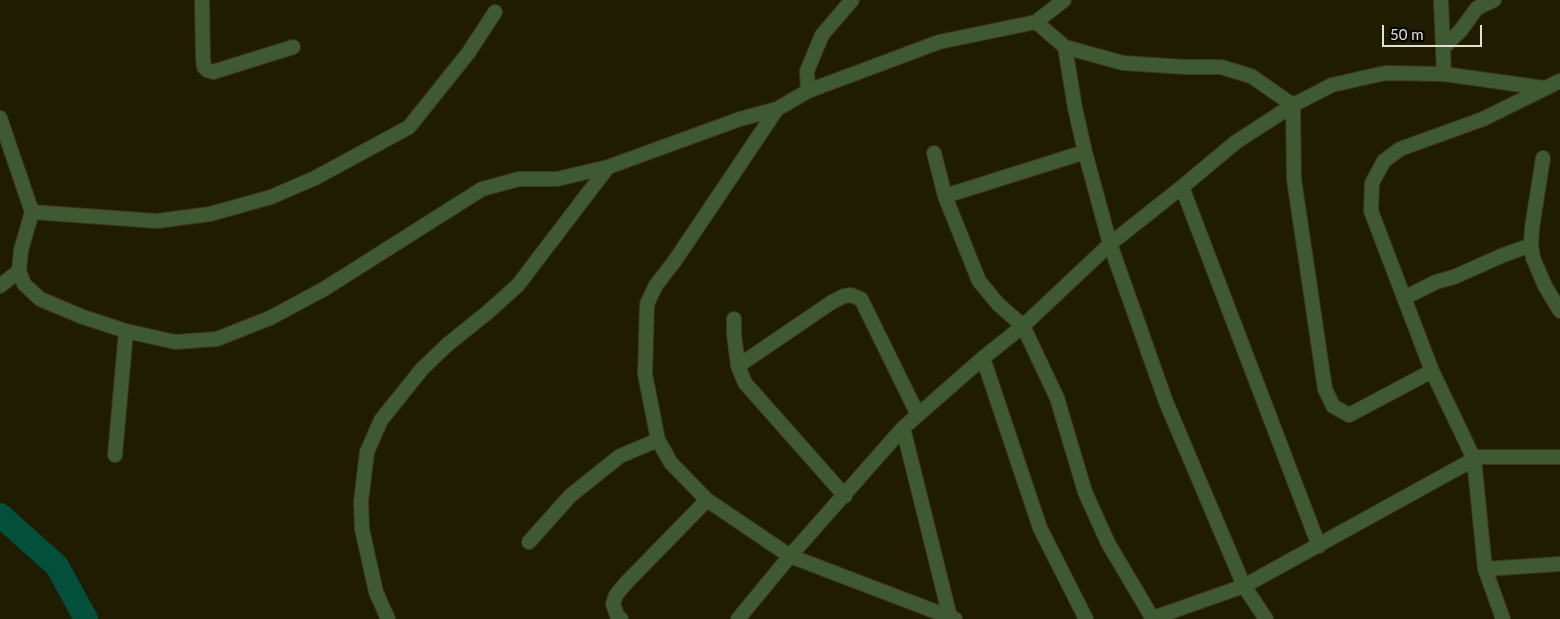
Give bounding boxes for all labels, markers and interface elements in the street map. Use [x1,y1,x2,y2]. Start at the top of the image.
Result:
scale bar [1385,15,1485,47]
text: 50 m [1390,25,1424,43]

